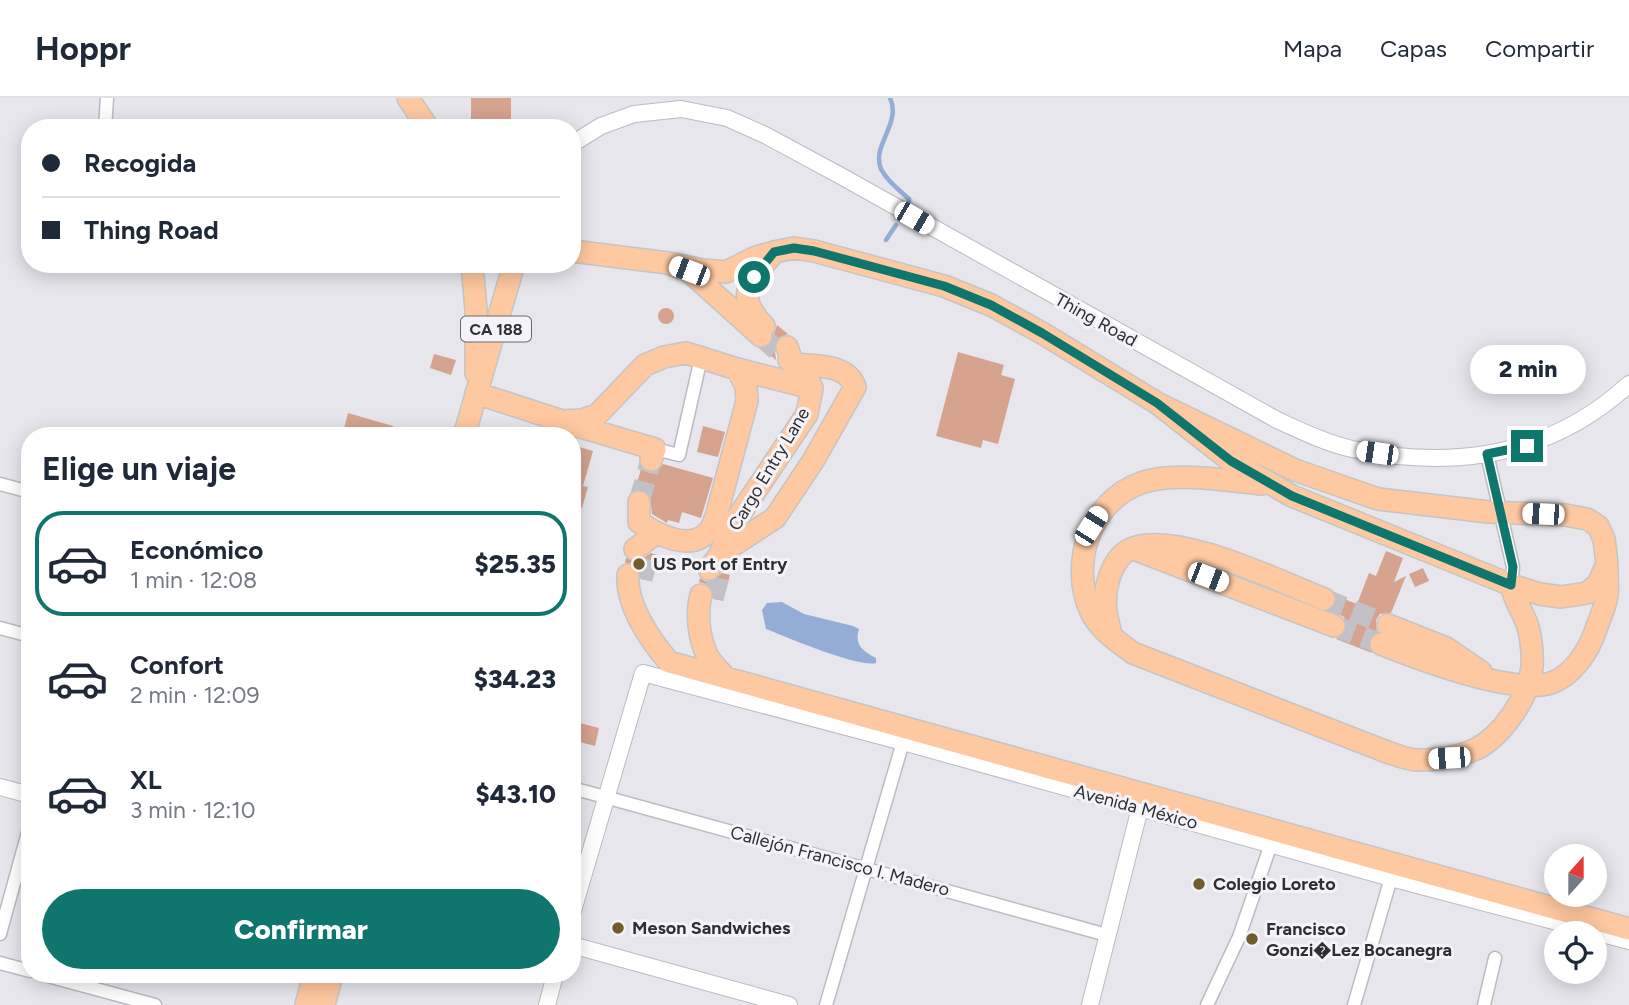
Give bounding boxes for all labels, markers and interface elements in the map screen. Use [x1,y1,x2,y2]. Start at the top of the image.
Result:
text: Hoppr [35,29,131,68]
text: Mapa [1283,34,1342,63]
text: Capas [1380,34,1447,63]
text: Compartir [1485,34,1594,63]
text: Recogida [84,147,196,179]
car [891,198,938,238]
text: Thing Road [84,214,219,246]
car [666,254,713,288]
route start [738,261,770,293]
street label: Thing Road [1051,288,1141,352]
road number: CA 188 [461,316,531,342]
callout: 2 min [1469,344,1585,394]
text: 2 min [1499,355,1557,383]
street label: Cargo Entry Lane [724,403,814,534]
route end [1511,430,1543,462]
car [1355,440,1400,466]
text: Elige un viaje [42,450,236,488]
car [1071,503,1112,549]
car [1522,503,1565,525]
icon: car [46,532,109,595]
text: Económico [130,534,263,566]
text: $25.35 [475,548,556,580]
place label: US Port of Entry [653,553,788,575]
marker: US Port of Entry [631,556,647,572]
car [1185,560,1232,594]
text: 1 min · 12:08 [130,566,257,594]
icon: car [46,647,109,710]
text: Confort [130,649,224,681]
text: $34.23 [474,663,556,695]
text: 2 min · 12:09 [130,681,259,709]
car [1428,746,1471,770]
icon: car [46,762,109,825]
text: XL [130,764,162,796]
text: $43.10 [476,778,556,810]
street label: Avenida México [1072,780,1200,834]
text: 3 min · 12:10 [130,796,256,824]
street label: Callejón Francisco I. Madero [728,821,952,901]
north arrow [1544,844,1606,906]
map controls [1544,844,1607,984]
place label: Colegio Loreto [1213,873,1336,895]
marker: Colegio Loreto [1191,876,1207,892]
button: Confirmar [42,889,560,969]
place label: Meson Sandwiches [632,917,791,939]
place label: Francisco Gonzi�Lez Bocanegra [1266,918,1452,961]
marker: Meson Sandwiches [610,920,626,936]
button: locate [1544,921,1607,984]
marker: Francisco Gonzi�Lez Bocanegra [1244,931,1260,947]

